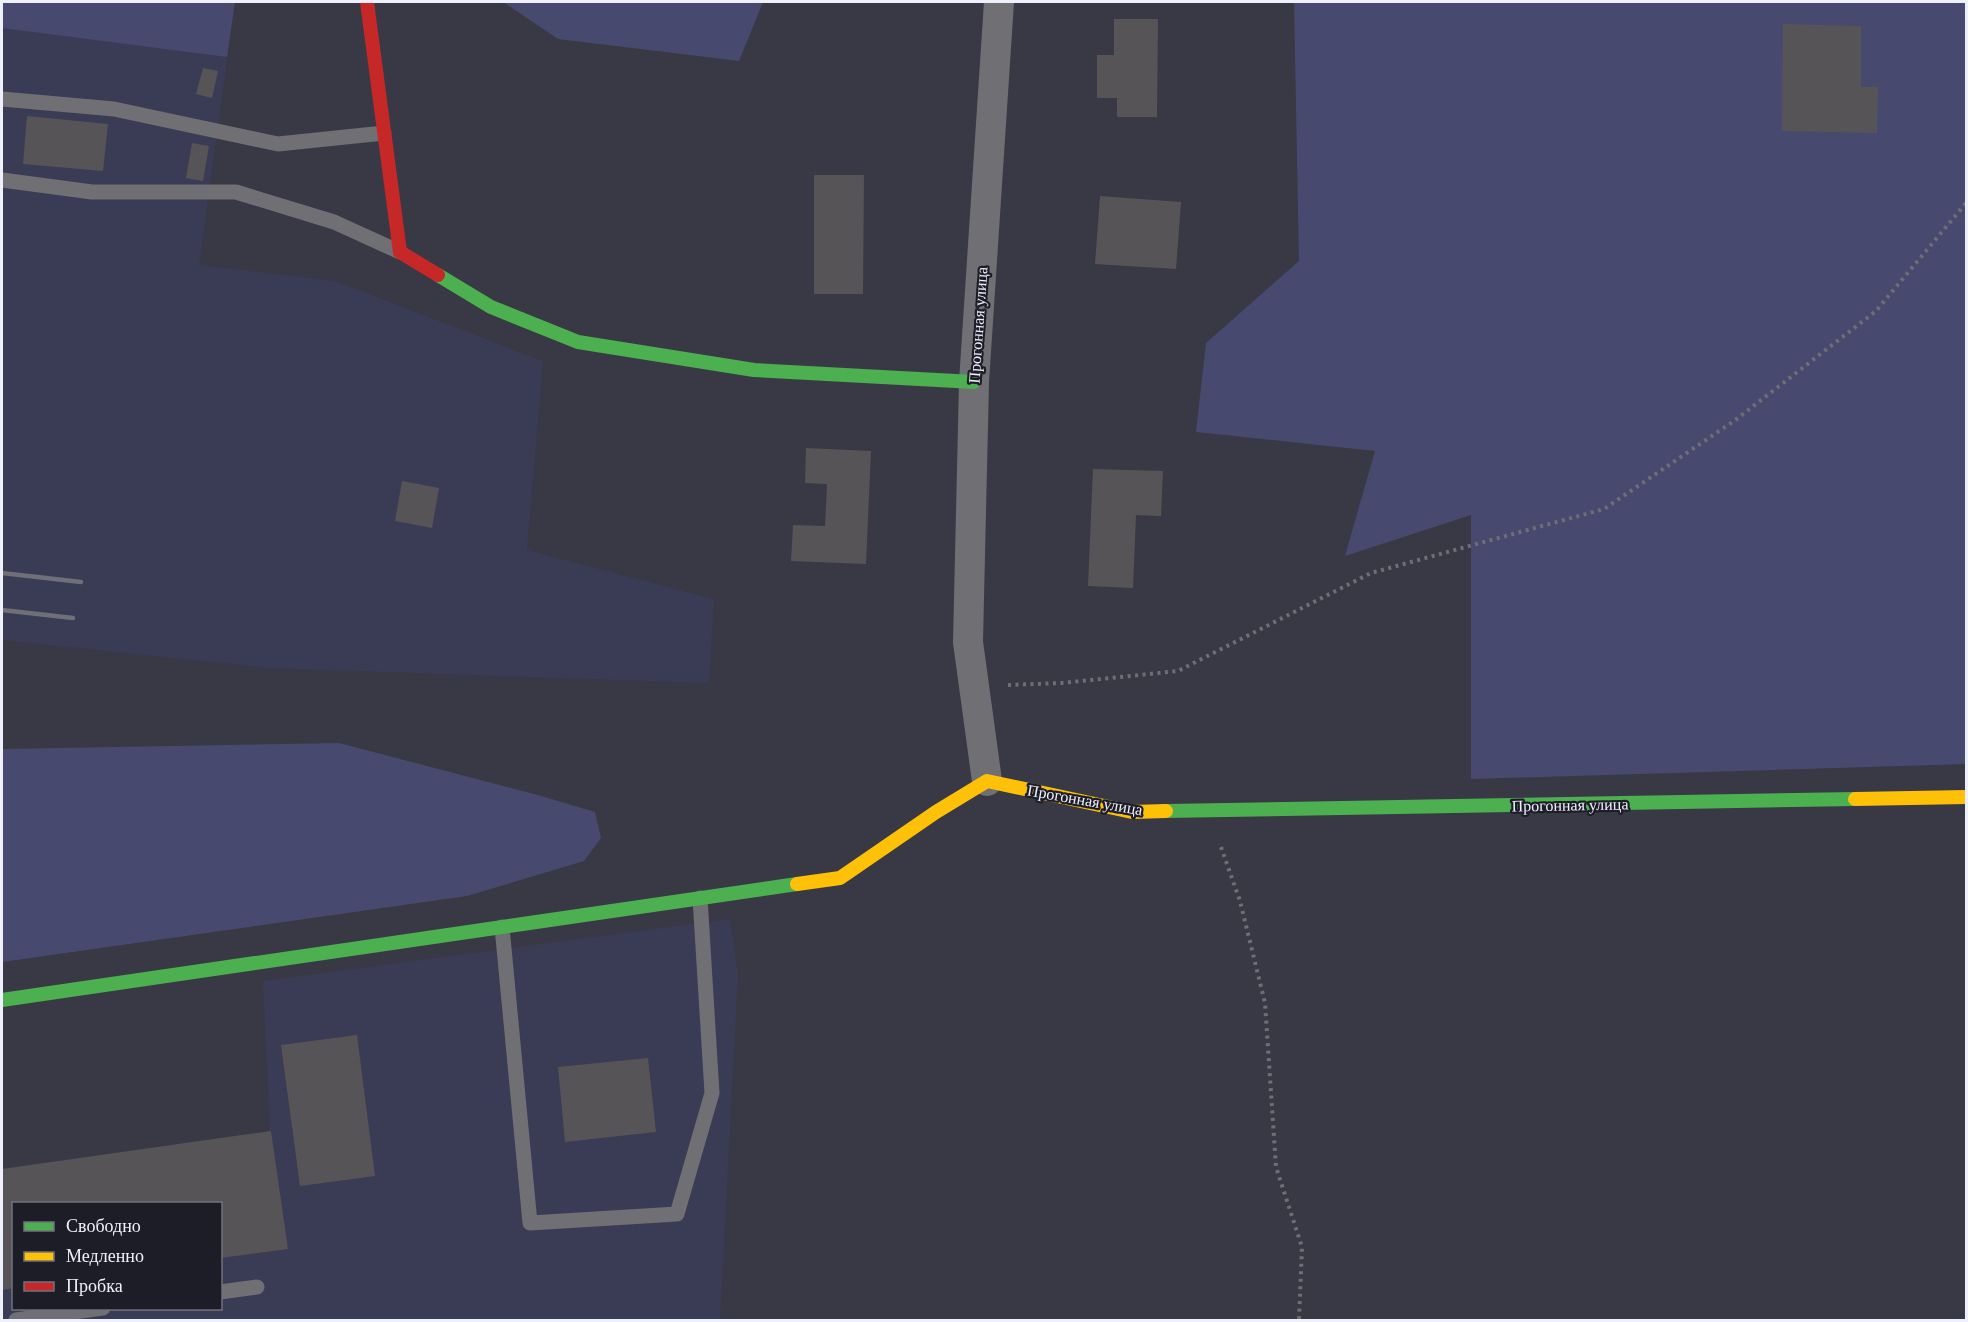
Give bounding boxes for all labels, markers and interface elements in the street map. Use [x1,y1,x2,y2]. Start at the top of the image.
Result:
street label: Прогонная улица [965,266,992,384]
street label: Прогонная улица [1026,781,1144,819]
street label: Прогонная улица [1511,795,1629,816]
legend [12,1202,222,1310]
text: Свободно [66,1216,141,1236]
text: Медленно [66,1246,144,1266]
text: Пробка [66,1276,123,1296]

